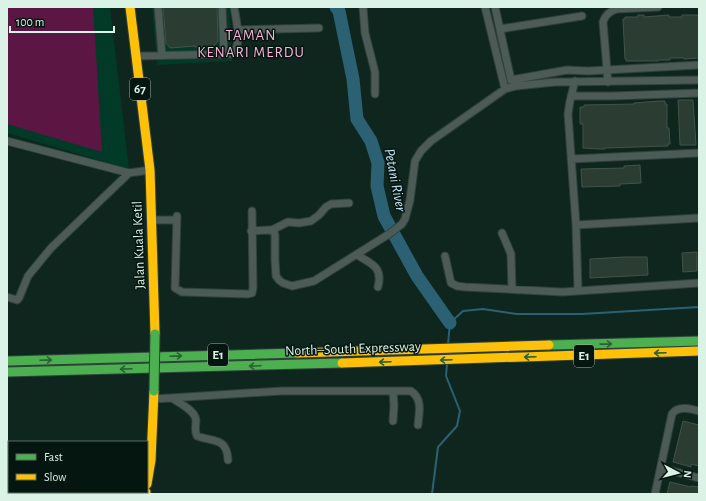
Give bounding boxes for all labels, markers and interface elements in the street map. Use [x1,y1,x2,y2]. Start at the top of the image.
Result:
scale bar [10,8,114,34]
text: 100 m [16,16,44,28]
district label: TAMAN KENARI MERDU [197,28,305,60]
road number: 67 [130,78,150,100]
water label: Petani River [382,147,409,214]
street label: Jalan Kuala Ketil [130,201,148,289]
street label: North–South Expressway [285,340,421,358]
one-way arrow [599,340,612,347]
road number: E1 [208,344,228,366]
road number: E1 [574,345,594,367]
one-way arrow [654,349,667,357]
one-way arrow [169,352,182,360]
one-way arrow [524,353,537,361]
one-way arrow [39,356,52,363]
one-way arrow [440,356,453,363]
one-way arrow [379,358,392,366]
one-way arrow [249,362,262,369]
one-way arrow [120,365,133,373]
legend [8,441,148,493]
text: Fast [44,451,63,463]
north arrow [658,453,698,493]
text: N [682,470,693,479]
text: Slow [44,471,66,483]

